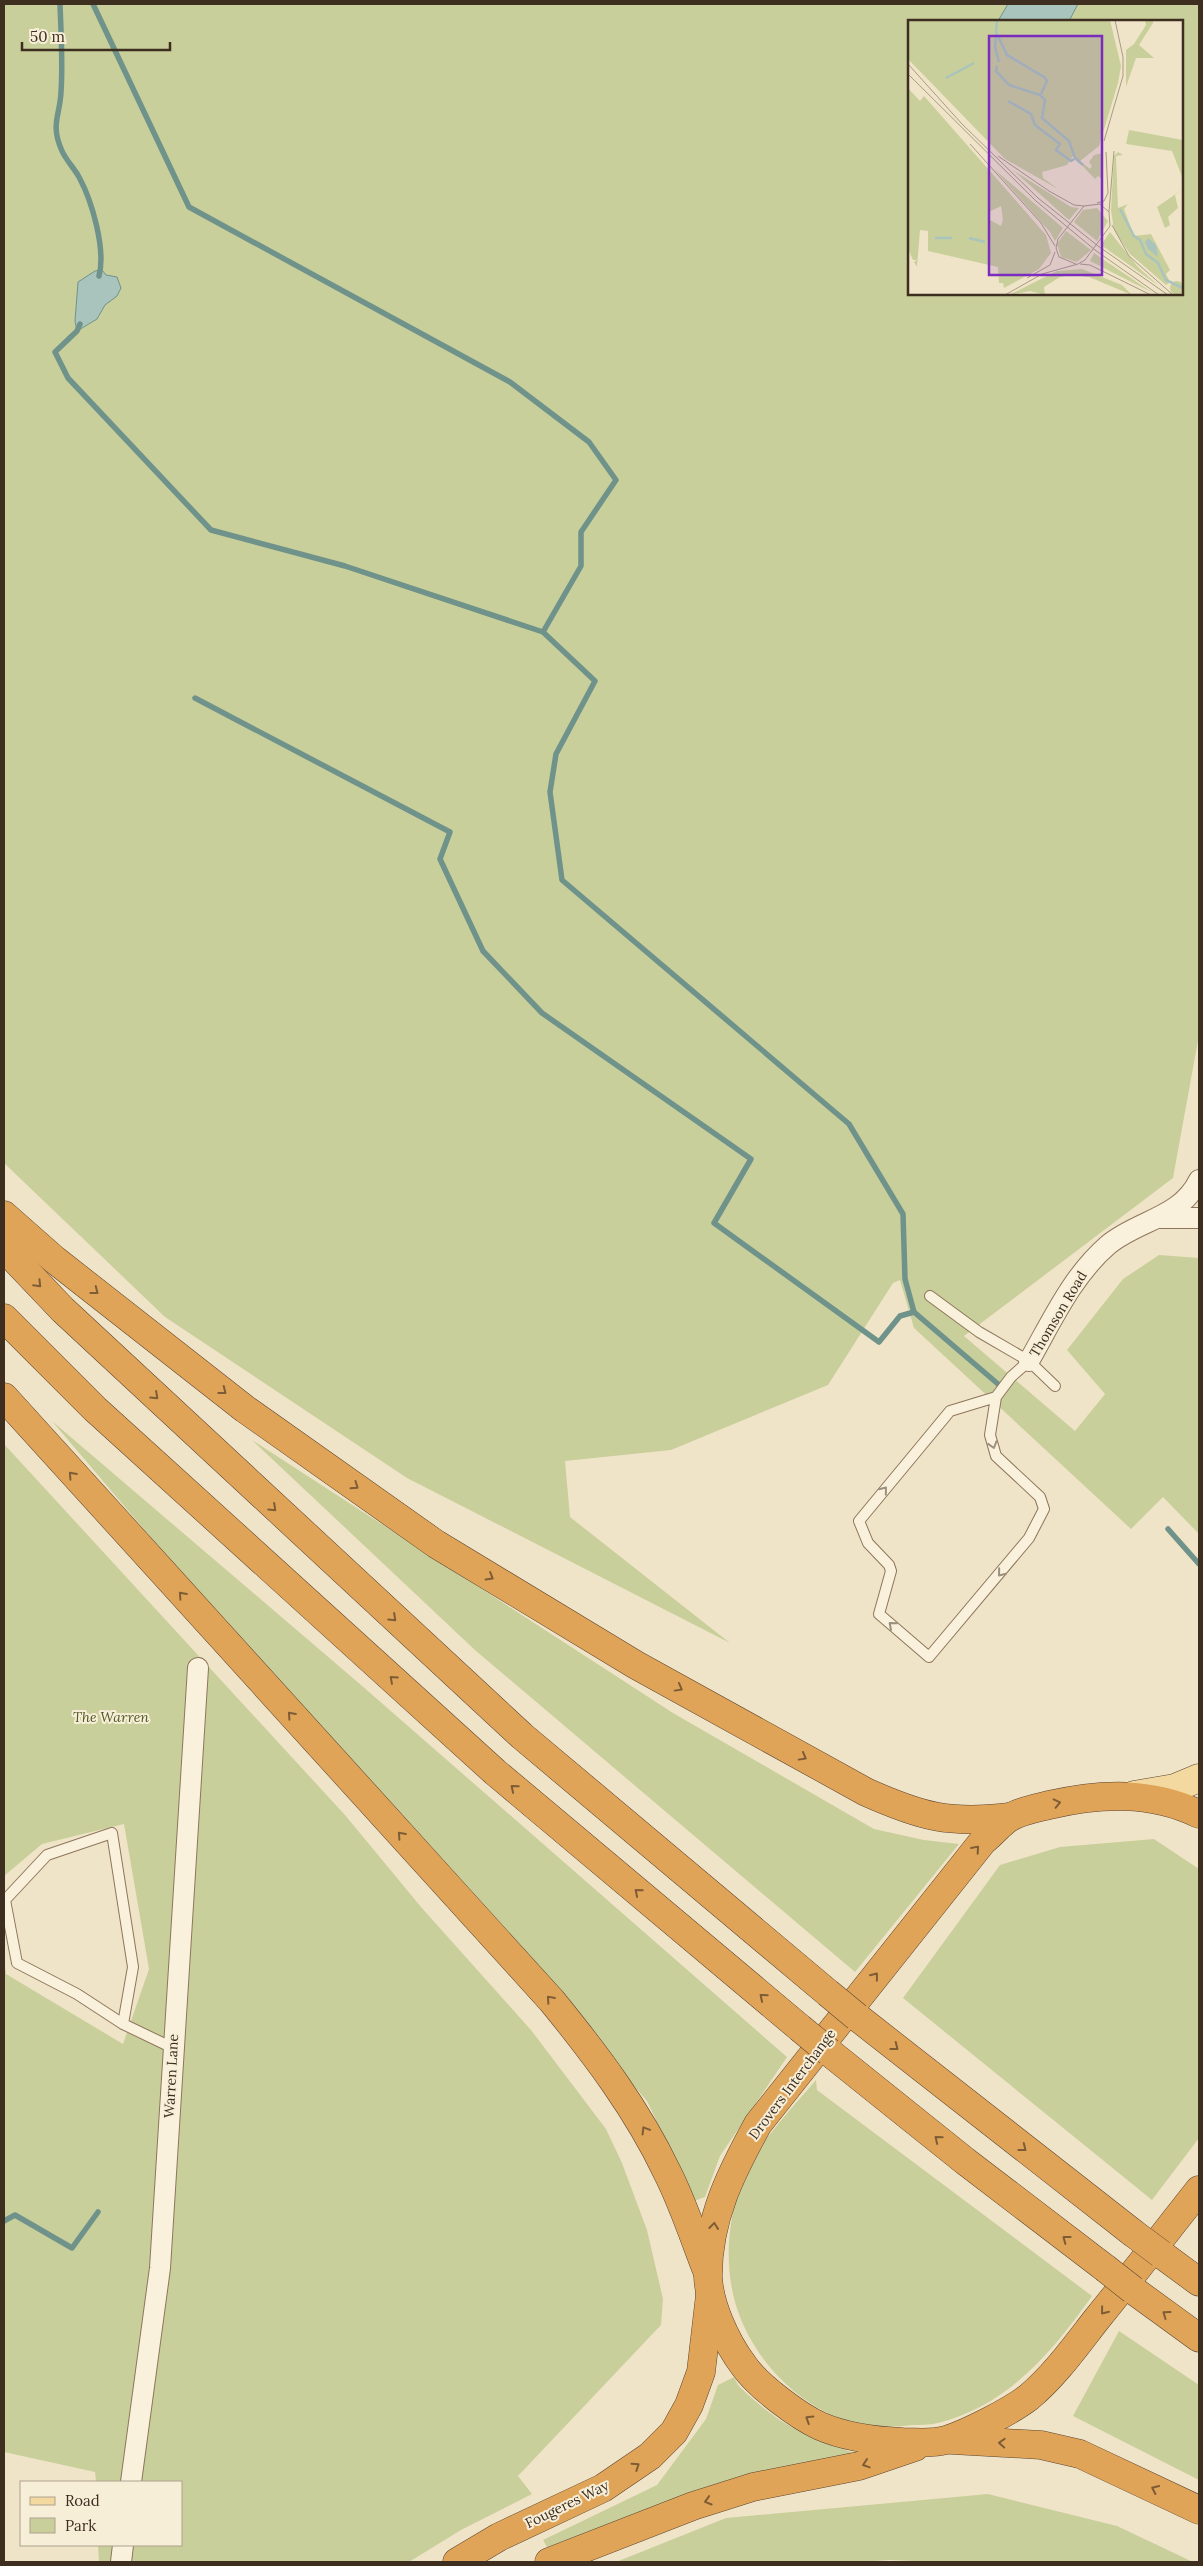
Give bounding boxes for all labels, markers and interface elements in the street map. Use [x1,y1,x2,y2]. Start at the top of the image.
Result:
scale bar [22,20,170,52]
inset map [908,20,1183,295]
text: 50 m [30,27,65,46]
street label: Thomson Road [1025,1268,1091,1360]
one-way arrow [32,1278,41,1287]
one-way arrow [89,1285,98,1293]
one-way arrow [217,1386,226,1394]
one-way arrow [149,1390,158,1399]
one-way arrow [987,1440,997,1448]
one-way arrow [69,1472,78,1481]
one-way arrow [349,1480,359,1489]
one-way arrow [878,1486,887,1495]
one-way arrow [267,1502,276,1511]
one-way arrow [998,1567,1006,1576]
one-way arrow [484,1570,493,1580]
one-way arrow [178,1592,187,1601]
one-way arrow [387,1612,396,1621]
one-way arrow [889,1622,898,1631]
one-way arrow [389,1676,398,1685]
one-way arrow [674,1682,683,1692]
park label: The Warren [73,1708,149,1726]
one-way arrow [288,1712,297,1721]
one-way arrow [798,1750,807,1760]
one-way arrow [510,1784,519,1793]
one-way arrow [1052,1798,1061,1809]
one-way arrow [397,1832,406,1841]
one-way arrow [971,1846,979,1855]
one-way arrow [635,1890,644,1898]
one-way arrow [870,1973,878,1982]
one-way arrow [759,1993,768,2002]
one-way arrow [547,1996,556,2005]
street label: Drovers Interchange [744,2025,840,2143]
street label: Warren Lane [160,2033,182,2118]
one-way arrow [889,2041,898,2049]
one-way arrow [642,2127,652,2136]
one-way arrow [934,2136,944,2145]
one-way arrow [1017,2142,1026,2150]
one-way arrow [708,2222,719,2230]
one-way arrow [1063,2236,1072,2244]
one-way arrow [1102,2305,1110,2314]
one-way arrow [1162,2311,1172,2320]
one-way arrow [805,2415,814,2425]
one-way arrow [997,2438,1005,2449]
one-way arrow [862,2458,870,2468]
one-way arrow [630,2463,639,2472]
street label: Fougeres Way [522,2476,612,2532]
legend [20,2481,182,2546]
one-way arrow [1151,2485,1160,2495]
text: Road [65,2491,100,2510]
one-way arrow [704,2496,712,2506]
text: Park [65,2516,96,2535]

